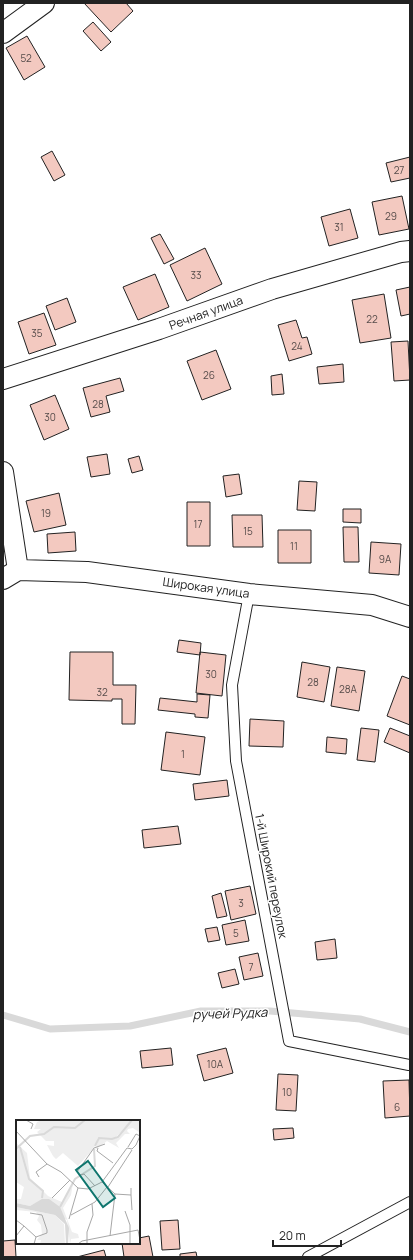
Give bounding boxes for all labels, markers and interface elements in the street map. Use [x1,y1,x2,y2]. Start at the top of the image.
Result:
house number: 52 [20,51,32,65]
house number: 27 [394,163,404,177]
house number: 29 [385,209,397,223]
house number: 31 [334,220,344,234]
house number: 33 [190,268,202,282]
street label: Речная улица [167,291,245,334]
house number: 22 [366,312,378,326]
house number: 35 [31,326,43,340]
house number: 24 [291,339,303,353]
house number: 26 [203,368,215,382]
house number: 28 [92,397,104,411]
house number: 30 [44,410,56,424]
house number: 19 [41,506,51,520]
house number: 17 [194,517,202,531]
house number: 15 [243,524,253,538]
house number: 11 [290,539,298,553]
house number: 9А [379,552,392,566]
street label: Широкая улица [162,573,251,602]
house number: 30 [205,667,217,681]
house number: 28 [307,675,319,689]
house number: 28А [339,682,358,696]
house number: 32 [96,685,108,699]
house number: 1 [181,747,185,761]
street label: 1-й Широкий переулок [251,812,292,941]
house number: 3 [238,896,244,910]
house number: 5 [233,926,239,940]
house number: 7 [248,960,254,974]
water label: ручей Рудка [192,1003,268,1023]
house number: 10А [207,1057,224,1071]
house number: 10 [282,1085,292,1099]
house number: 6 [394,1100,400,1114]
inset map [16,1120,140,1244]
scale bar [273,1222,341,1248]
text: 20 m [279,1227,306,1244]

